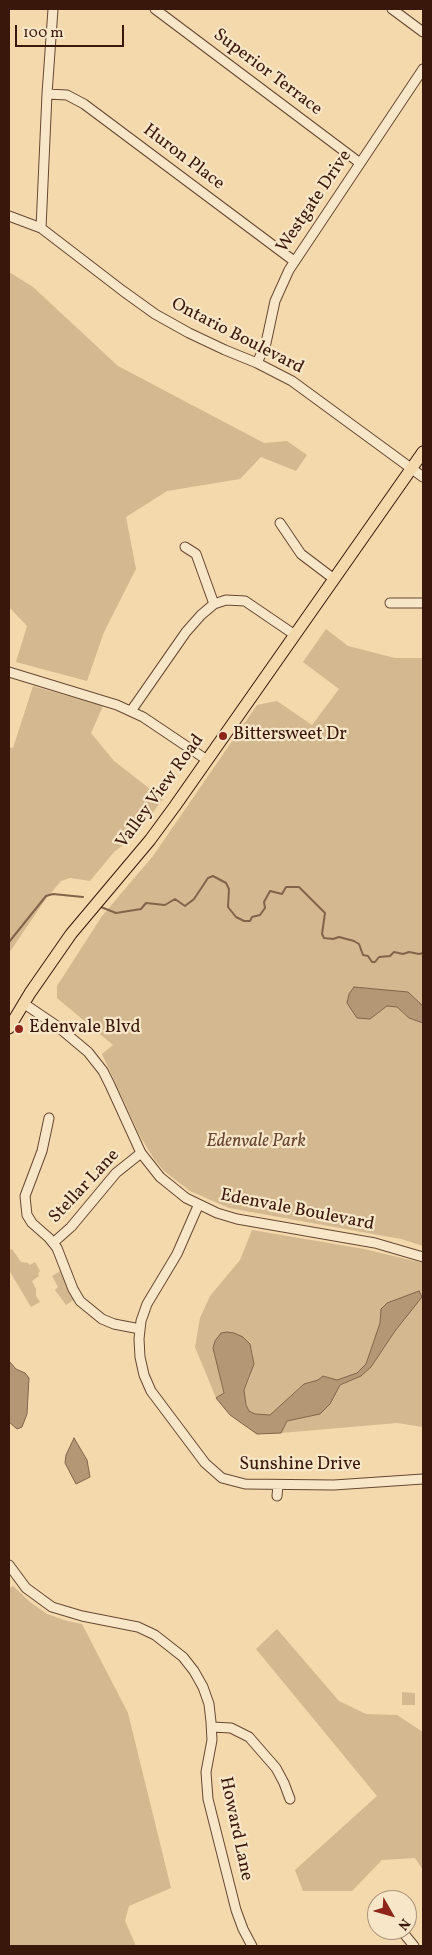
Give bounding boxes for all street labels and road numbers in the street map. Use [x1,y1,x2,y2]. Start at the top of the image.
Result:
street label: Superior Terrace [208,25,326,121]
street label: Huron Place [138,120,228,196]
street label: Westgate Drive [273,147,357,257]
street label: Ontario Boulevard [167,294,307,380]
street label: Valley View Road [112,731,210,853]
street label: Stellar Lane [45,1145,125,1229]
street label: Edenvale Boulevard [218,1185,376,1237]
street label: Sunshine Drive [239,1455,361,1477]
street label: Howard Lane [213,1775,257,1883]

